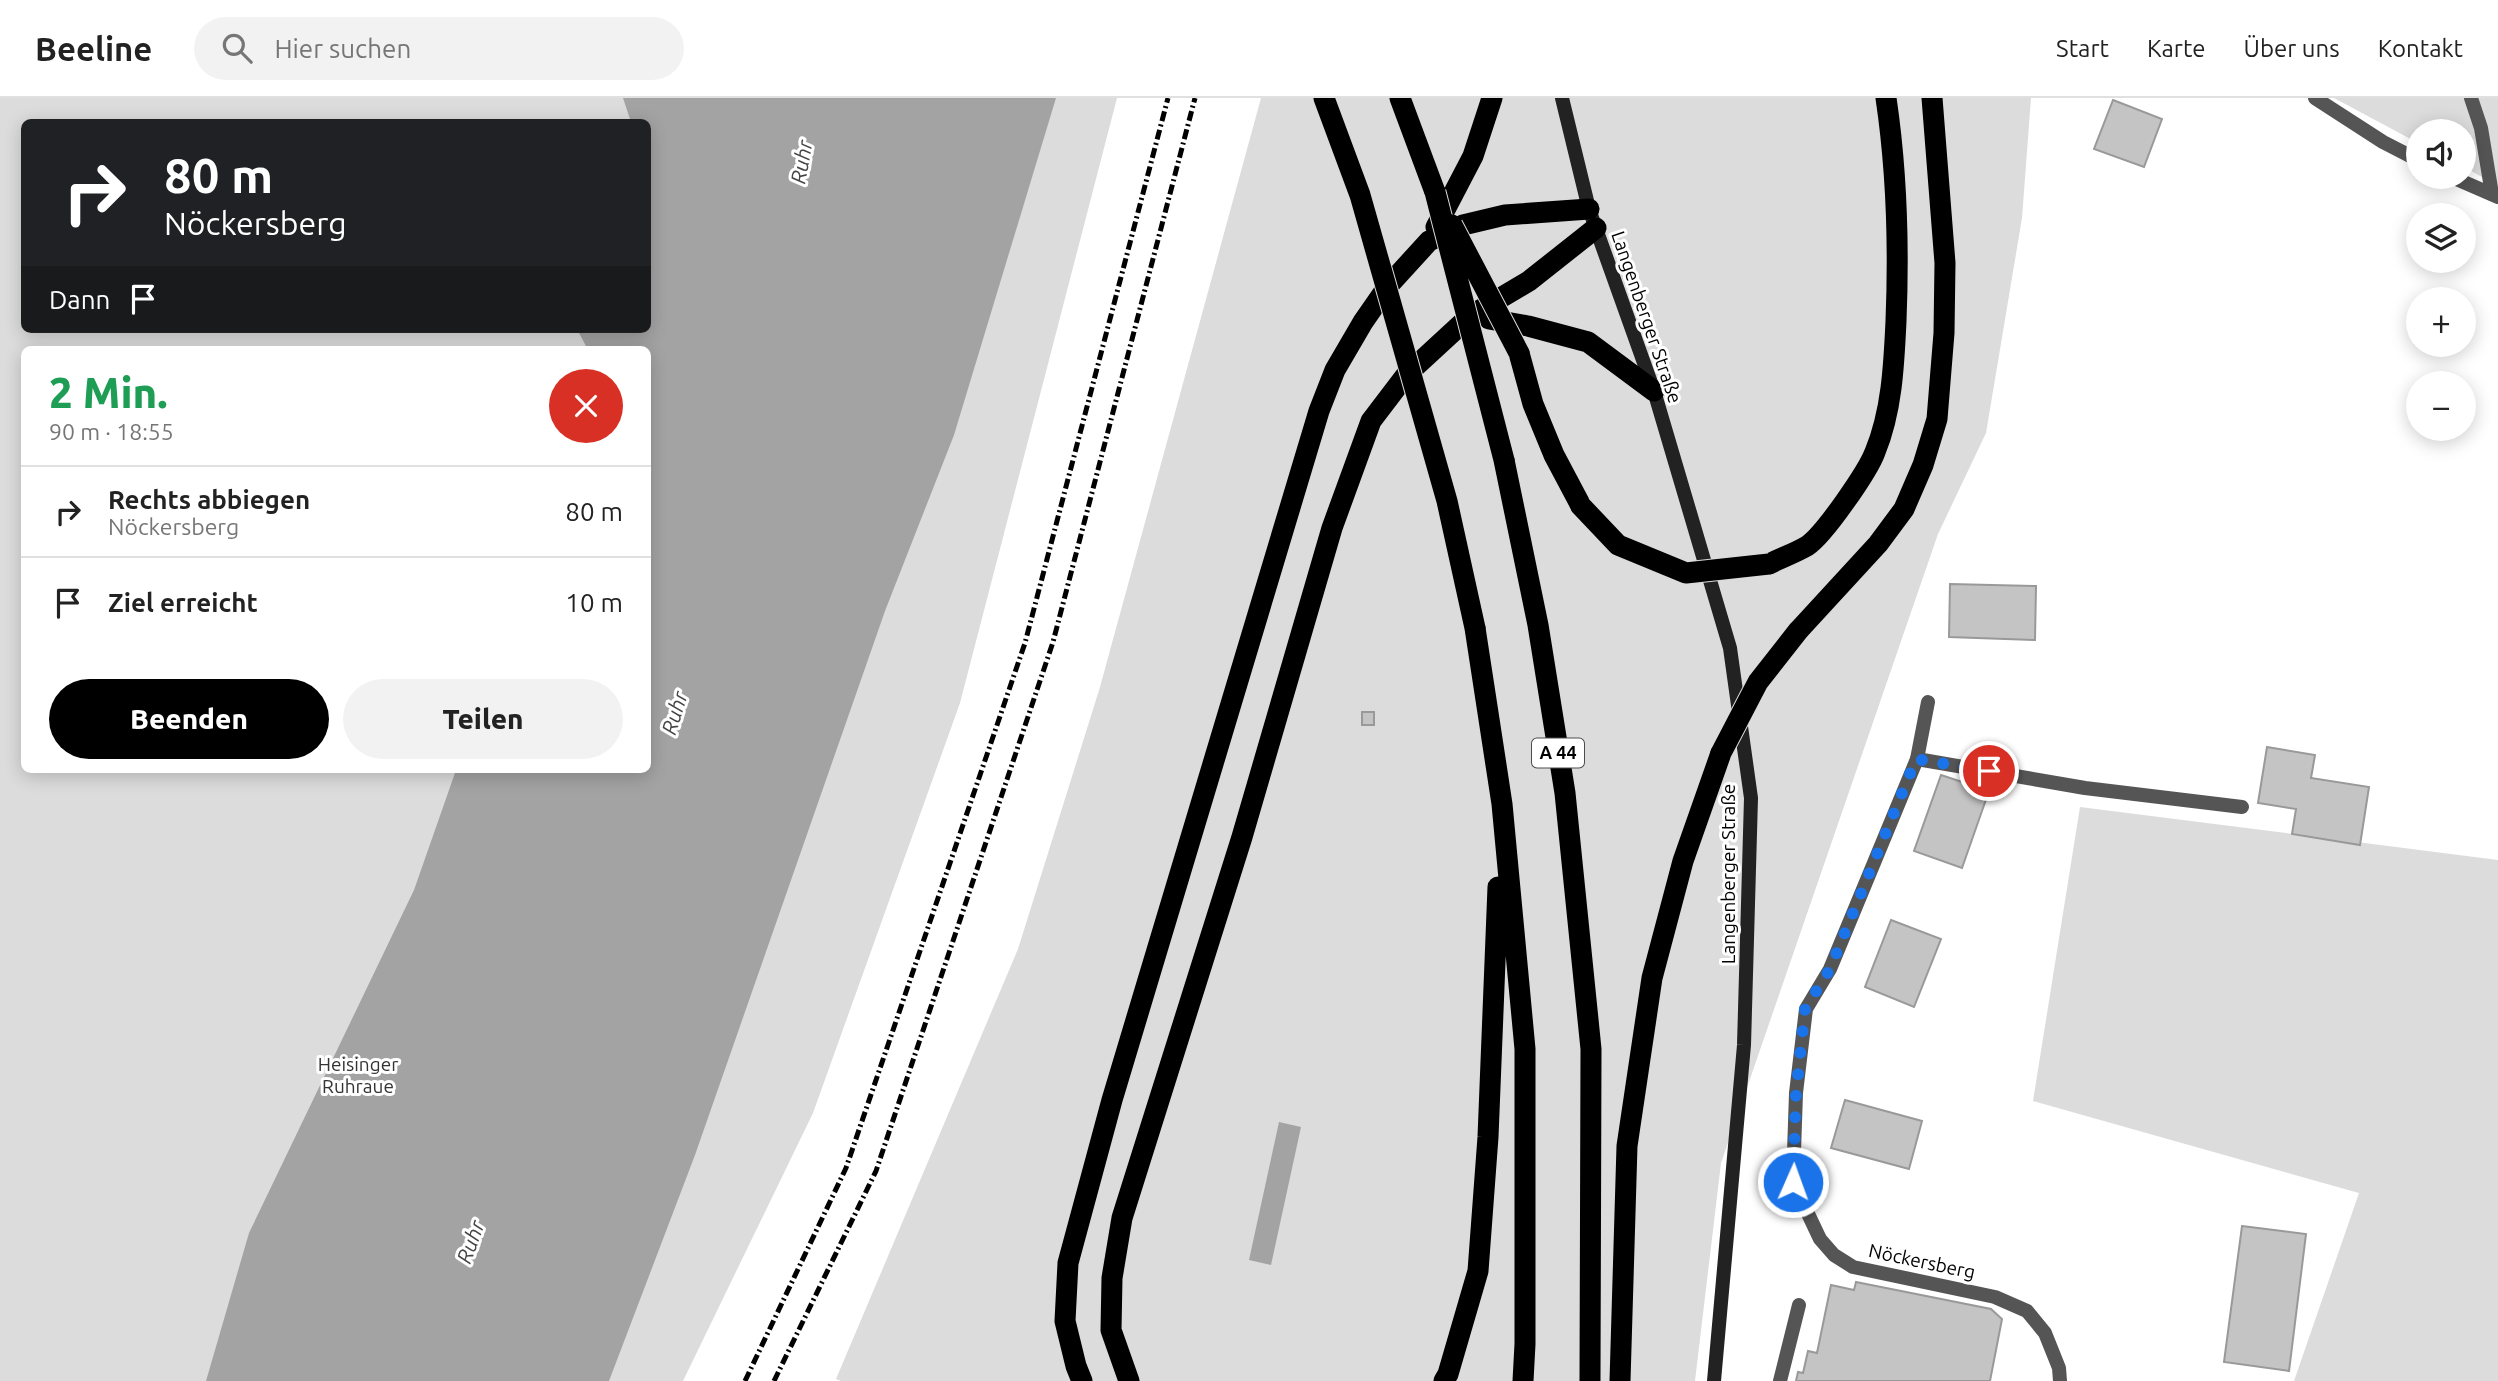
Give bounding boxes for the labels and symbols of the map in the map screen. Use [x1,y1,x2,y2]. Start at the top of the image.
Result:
water label: Ruhr [785,137,817,185]
street label: Langenberger Straße [1607,228,1687,406]
water label: Ruhr [656,687,692,737]
road number: A 44 [1532,738,1584,768]
pin [1959,741,2019,801]
street label: Langenberger Straße [1717,784,1739,964]
park label: Heisinger Ruhraue [318,1053,398,1097]
position arrow [1756,1145,1830,1219]
water label: Ruhr [451,1216,489,1266]
street label: Nöckersberg [1867,1239,1977,1283]

